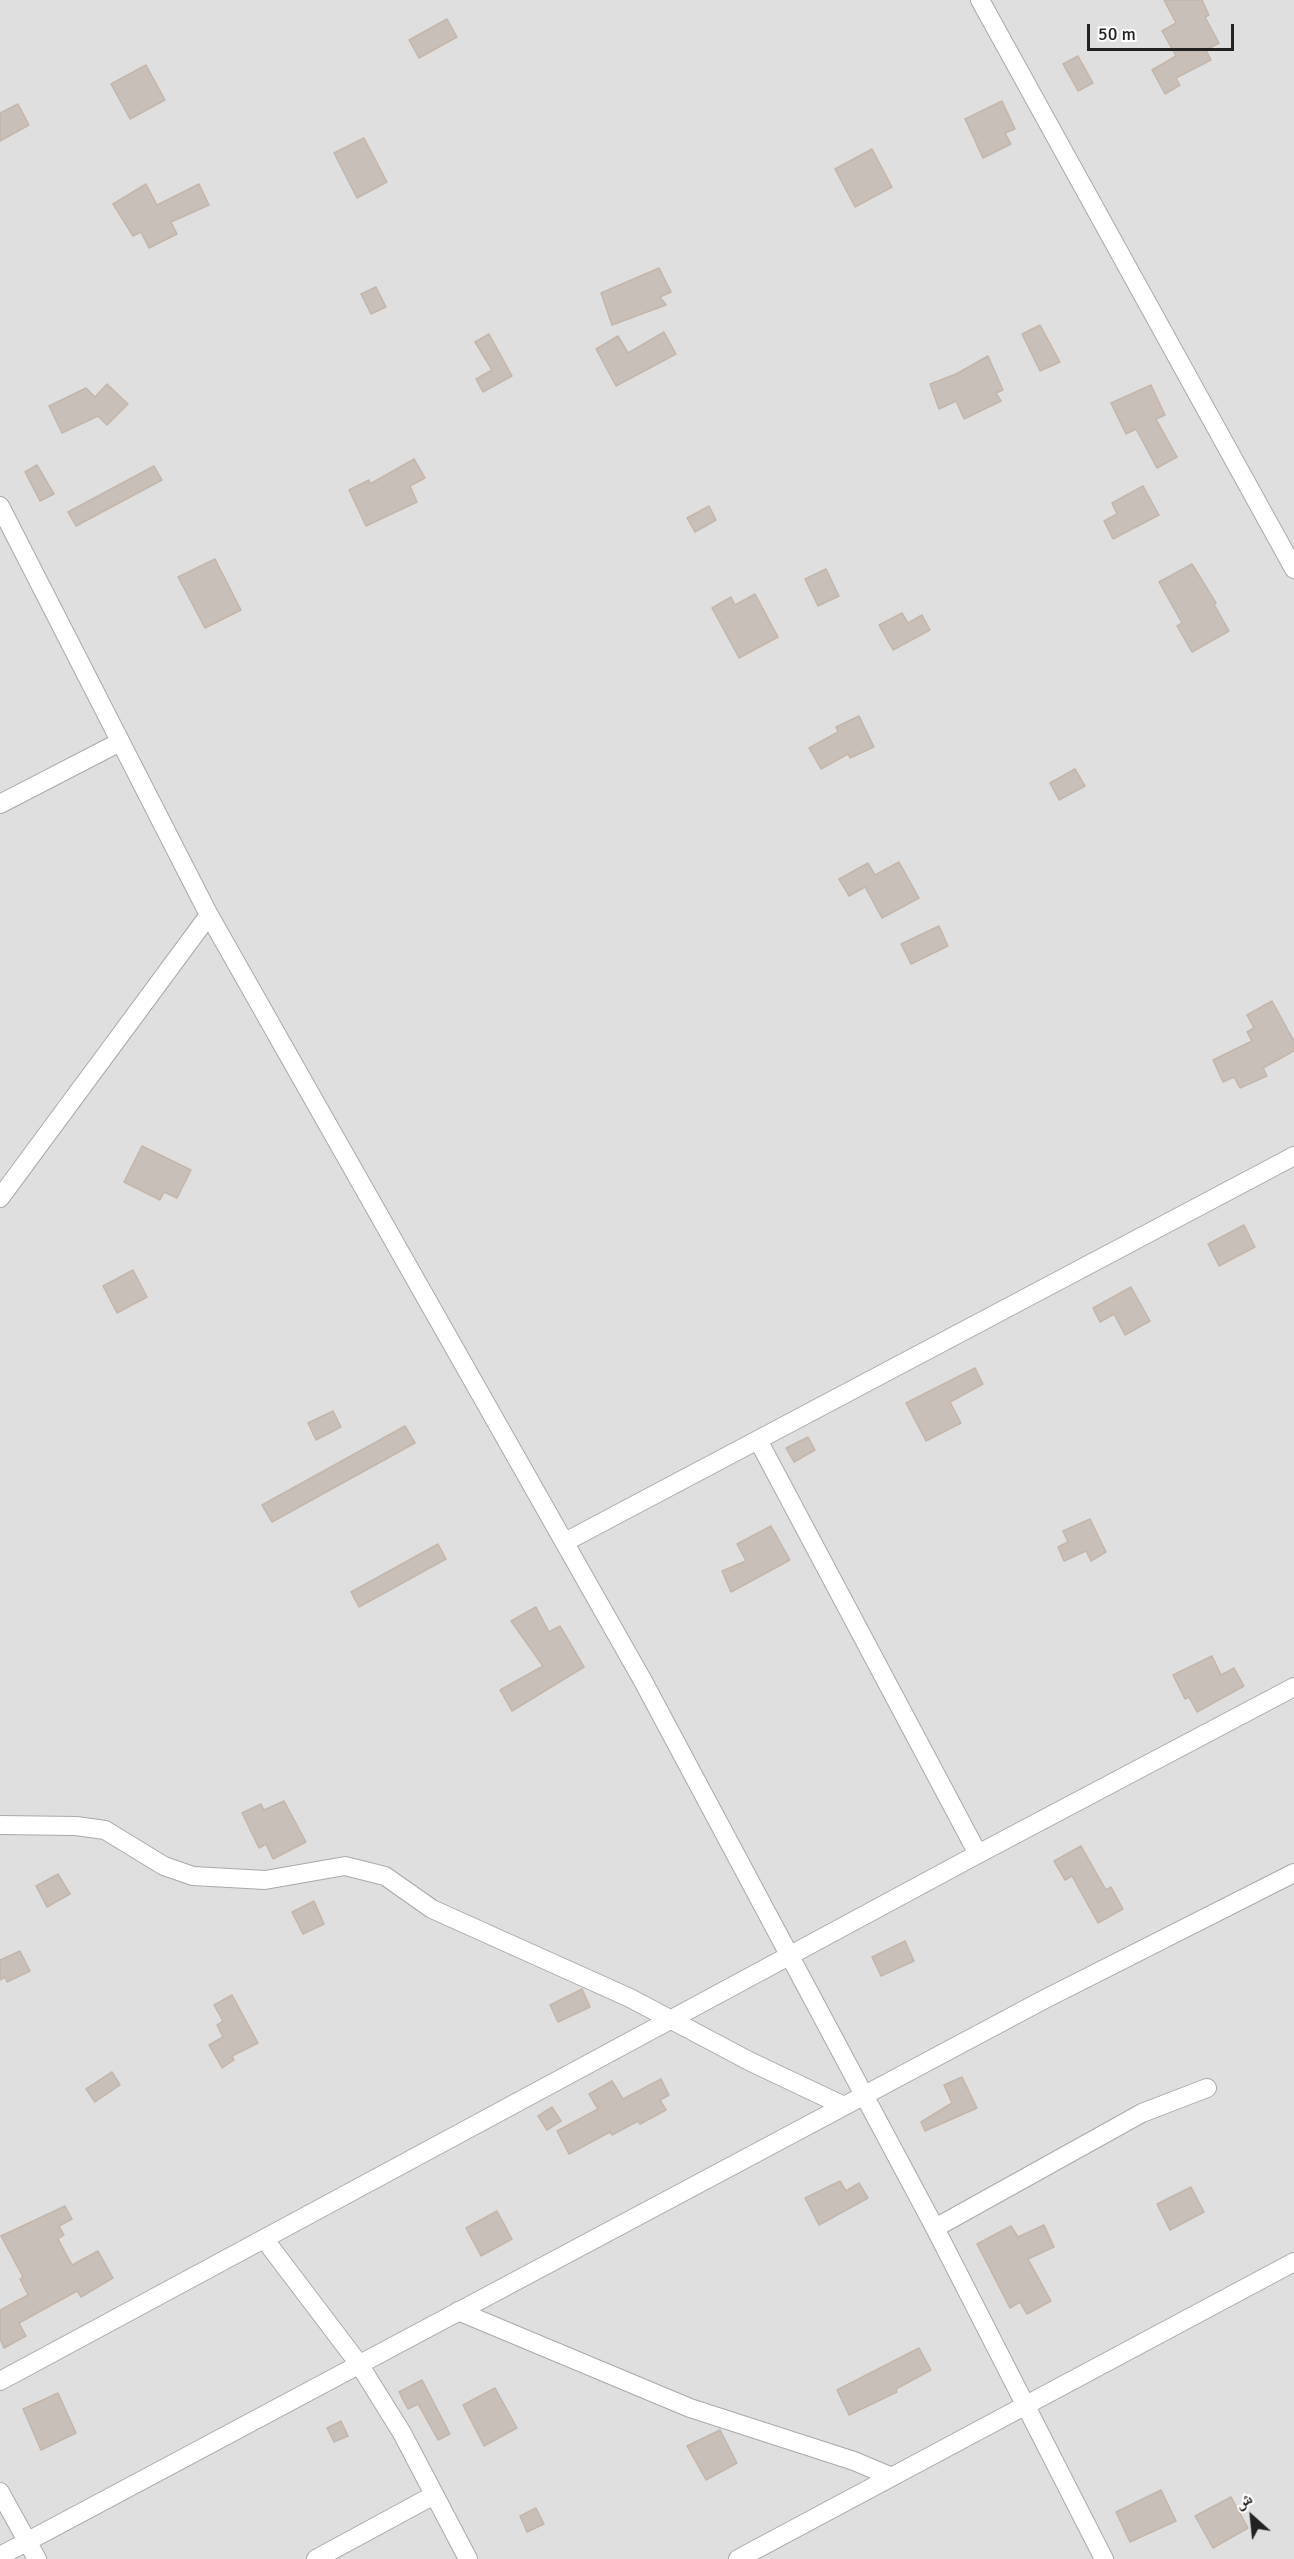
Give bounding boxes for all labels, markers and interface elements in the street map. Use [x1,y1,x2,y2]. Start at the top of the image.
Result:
scale bar [1090,12,1237,50]
text: 50 m [1098,23,1136,45]
north arrow [1222,2487,1282,2547]
text: ش [1232,2488,1256,2514]

